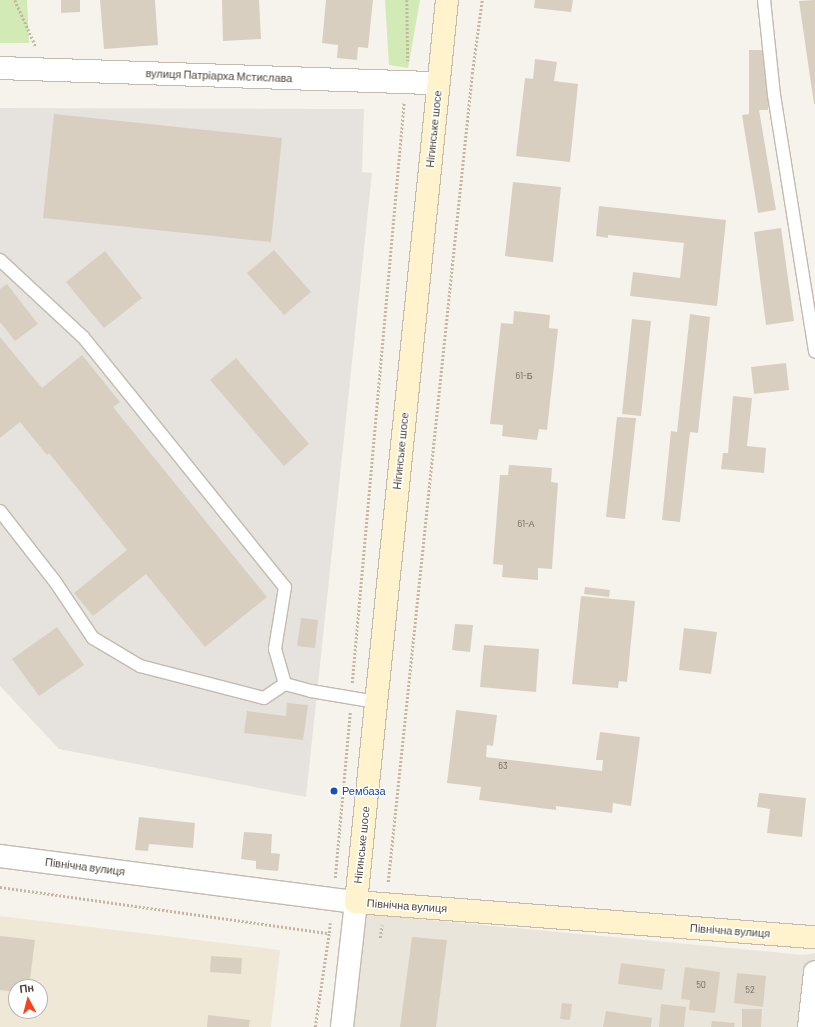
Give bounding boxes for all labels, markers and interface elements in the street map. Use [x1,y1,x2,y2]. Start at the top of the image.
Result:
street label: вулиця Патріарха Мстислава [145,67,293,85]
street label: Нігинське шосе [423,90,445,168]
house number: 61-Б [515,371,533,381]
street label: Нігинське шосе [390,412,412,490]
house number: 61-А [517,519,535,529]
house number: 63 [498,761,508,771]
place label: Рембаза [342,784,386,798]
marker: Рембаза [329,786,339,796]
street label: Нігинське шосе [351,806,373,884]
street label: Північна вулиця [44,856,126,878]
street label: Північна вулиця [366,897,448,915]
street label: Північна вулиця [689,922,771,940]
north arrow [8,979,48,1019]
text: Пн [19,980,35,995]
house number: 50 [696,980,706,990]
house number: 52 [745,985,755,995]

